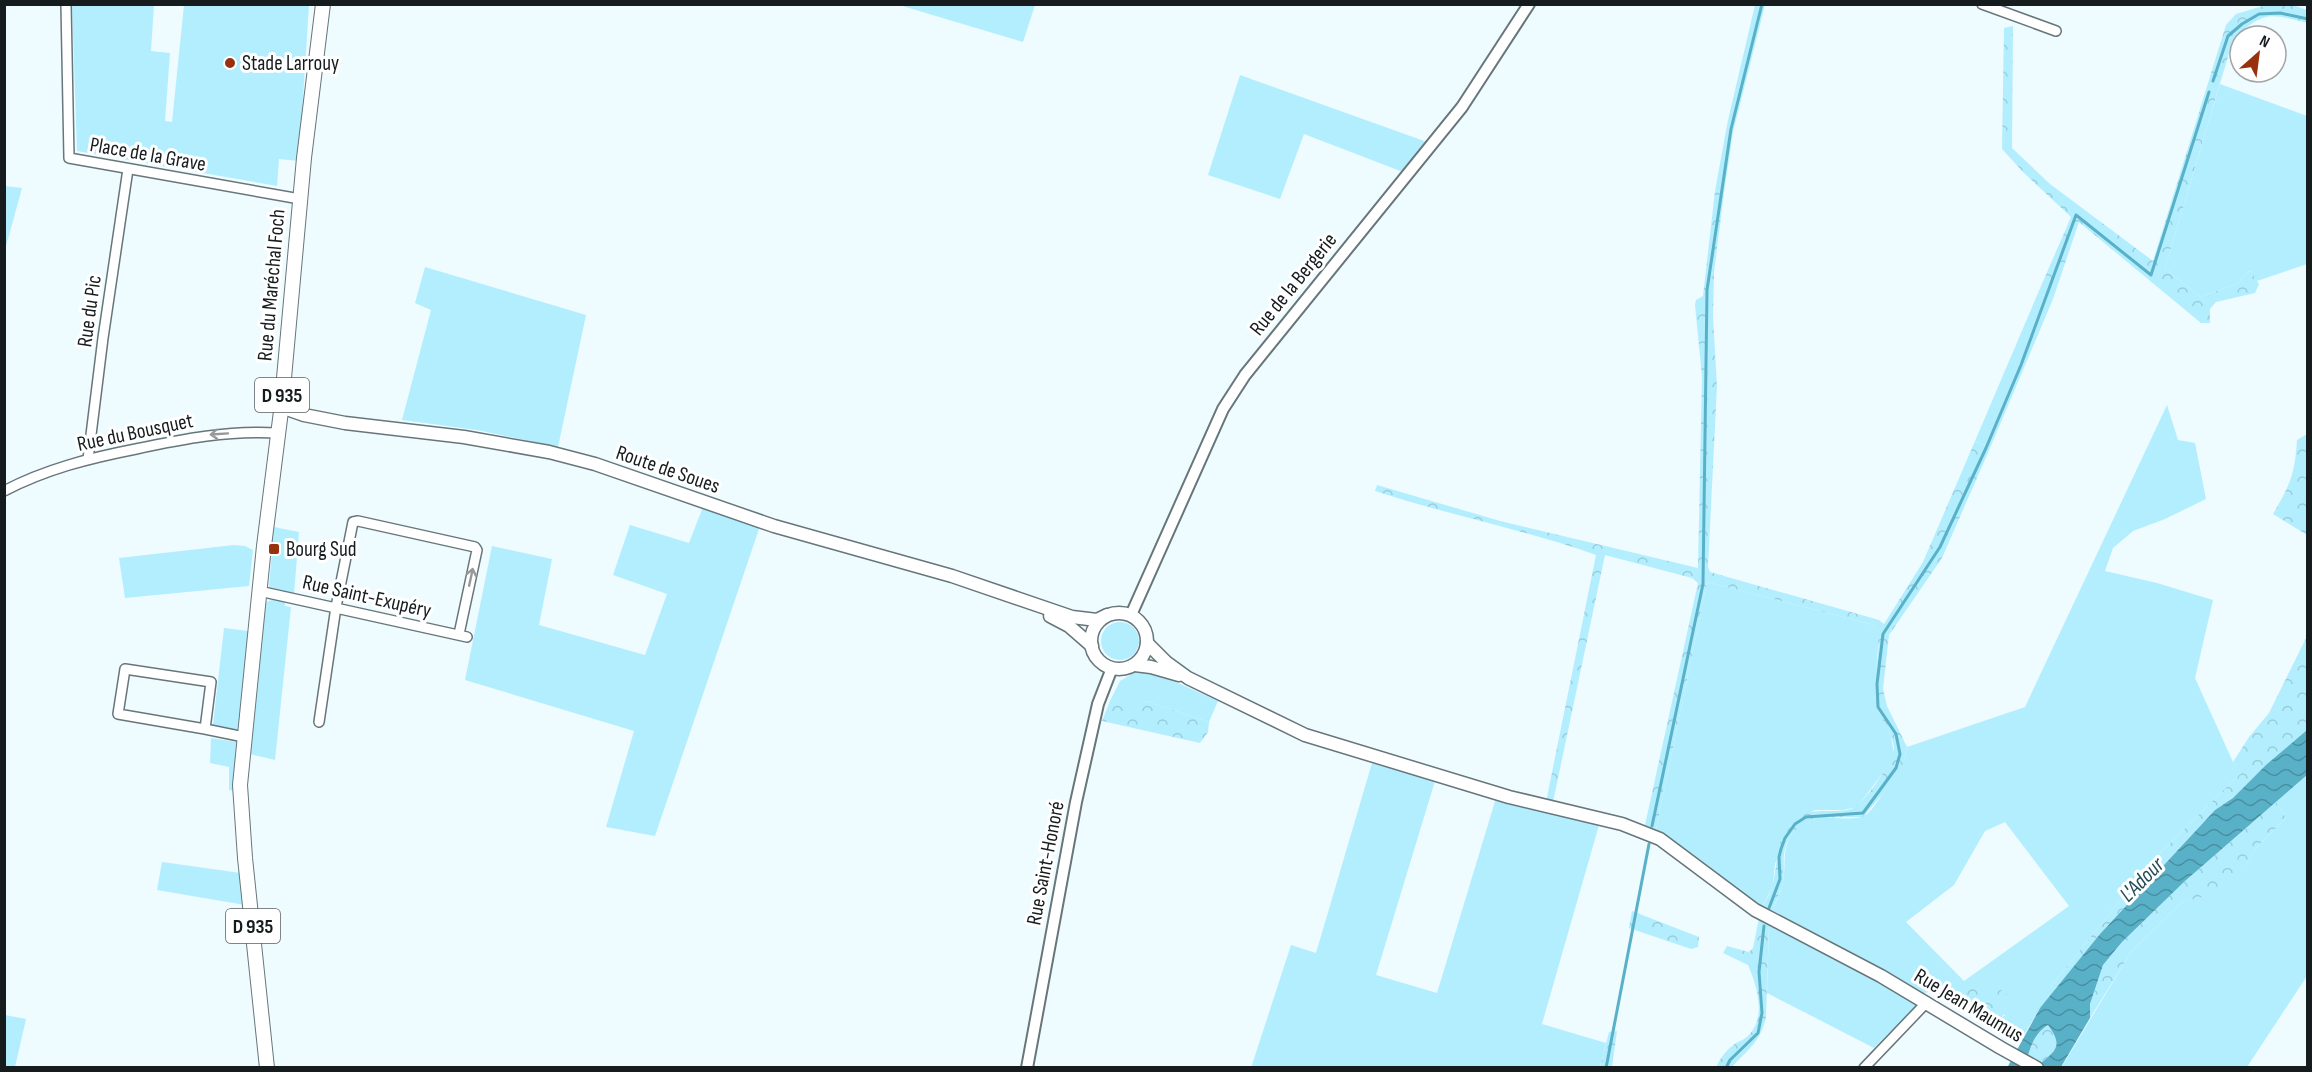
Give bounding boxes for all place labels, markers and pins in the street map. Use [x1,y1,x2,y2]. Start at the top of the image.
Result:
place label: Stade Larrouy [242,51,339,76]
marker: Stade Larrouy [223,56,237,70]
place label: Bourg Sud [286,537,357,562]
marker: Bourg Sud [267,542,281,556]

